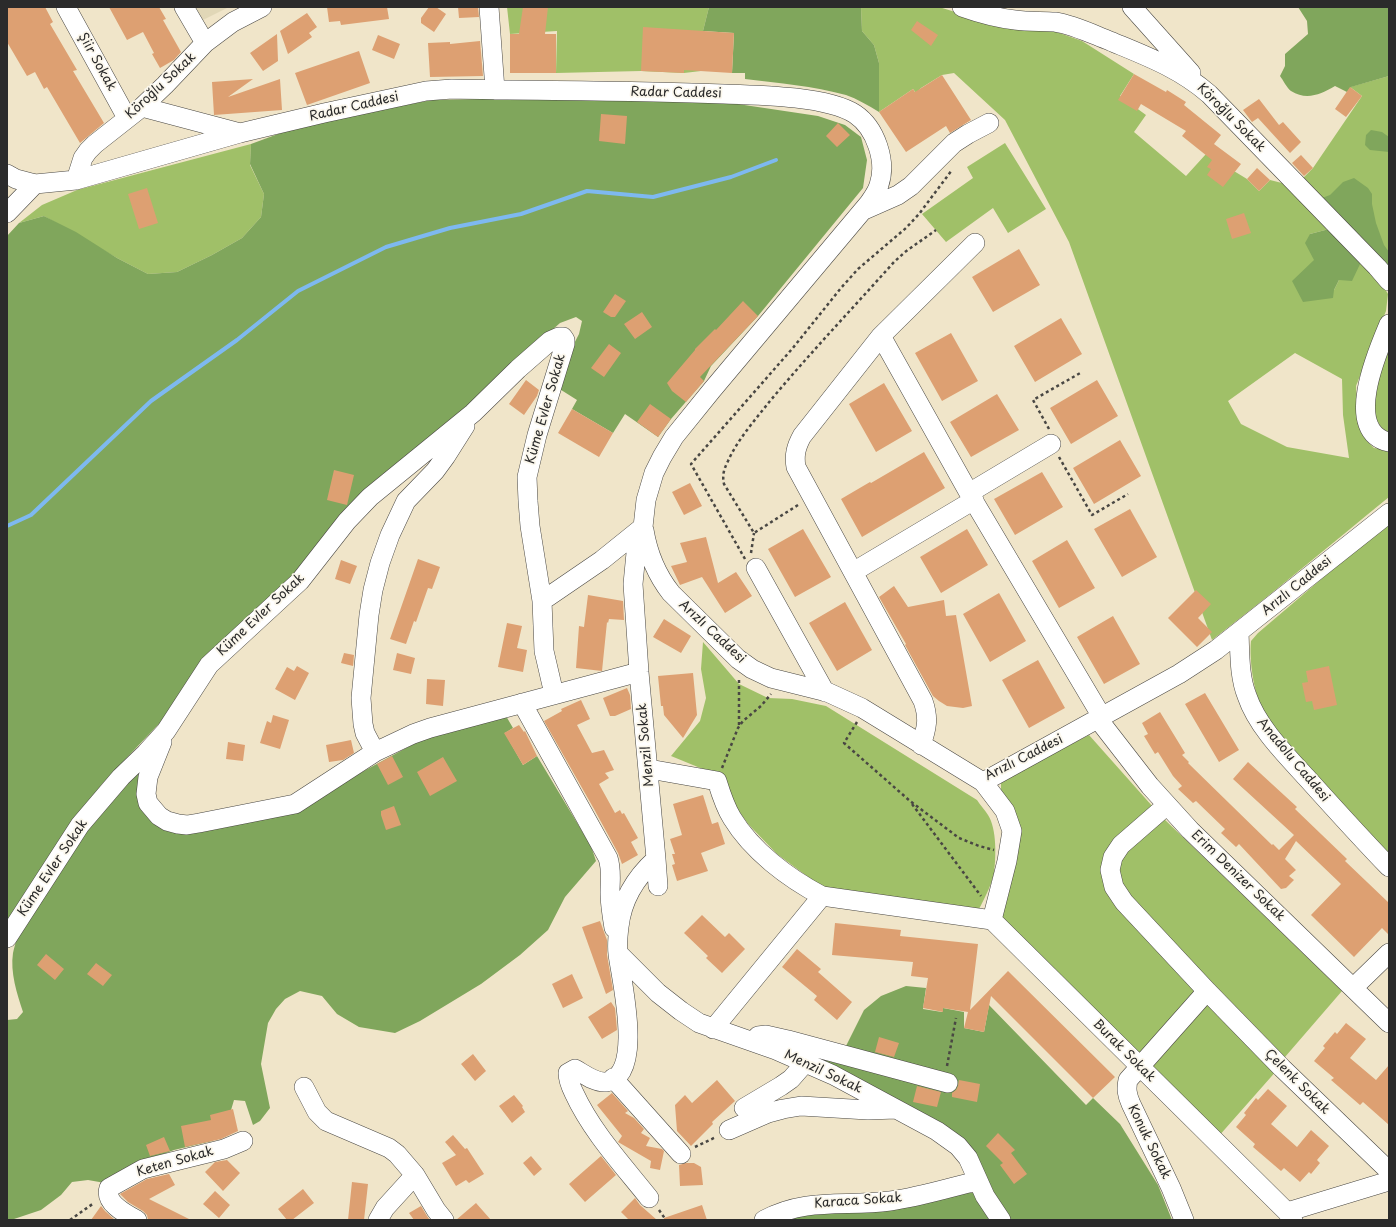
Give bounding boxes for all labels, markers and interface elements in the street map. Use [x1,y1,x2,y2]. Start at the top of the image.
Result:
street label: Şiir Sokak [75,30,119,94]
street label: Köroğlu Sokak [123,49,199,123]
street label: Köroğlu Sokak [1193,80,1269,156]
street label: Radar Caddesi [630,84,722,102]
street label: Radar Caddesi [308,89,400,125]
street label: Küme Evler Sokak [523,352,569,466]
street label: Arızlı Caddesi [1259,553,1335,619]
street label: Küme Evler Sokak [214,570,308,660]
street label: Arızlı Caddesi [675,597,749,667]
street label: Menzil Sokak [635,702,657,788]
street label: Anadolu Caddesi [1253,715,1333,805]
street label: Arızlı Caddesi [982,732,1066,784]
street label: Küme Evler Sokak [15,816,91,920]
street label: Erim Denizer Sokak [1188,827,1288,925]
street label: Burak Sokak [1090,1017,1158,1085]
street label: Çelenk Sokak [1261,1046,1333,1118]
street label: Menzil Sokak [782,1047,864,1097]
street label: Konuk Sokak [1124,1102,1174,1182]
street label: Keten Sokak [135,1144,215,1180]
street label: Karaca Sokak [813,1190,903,1212]

